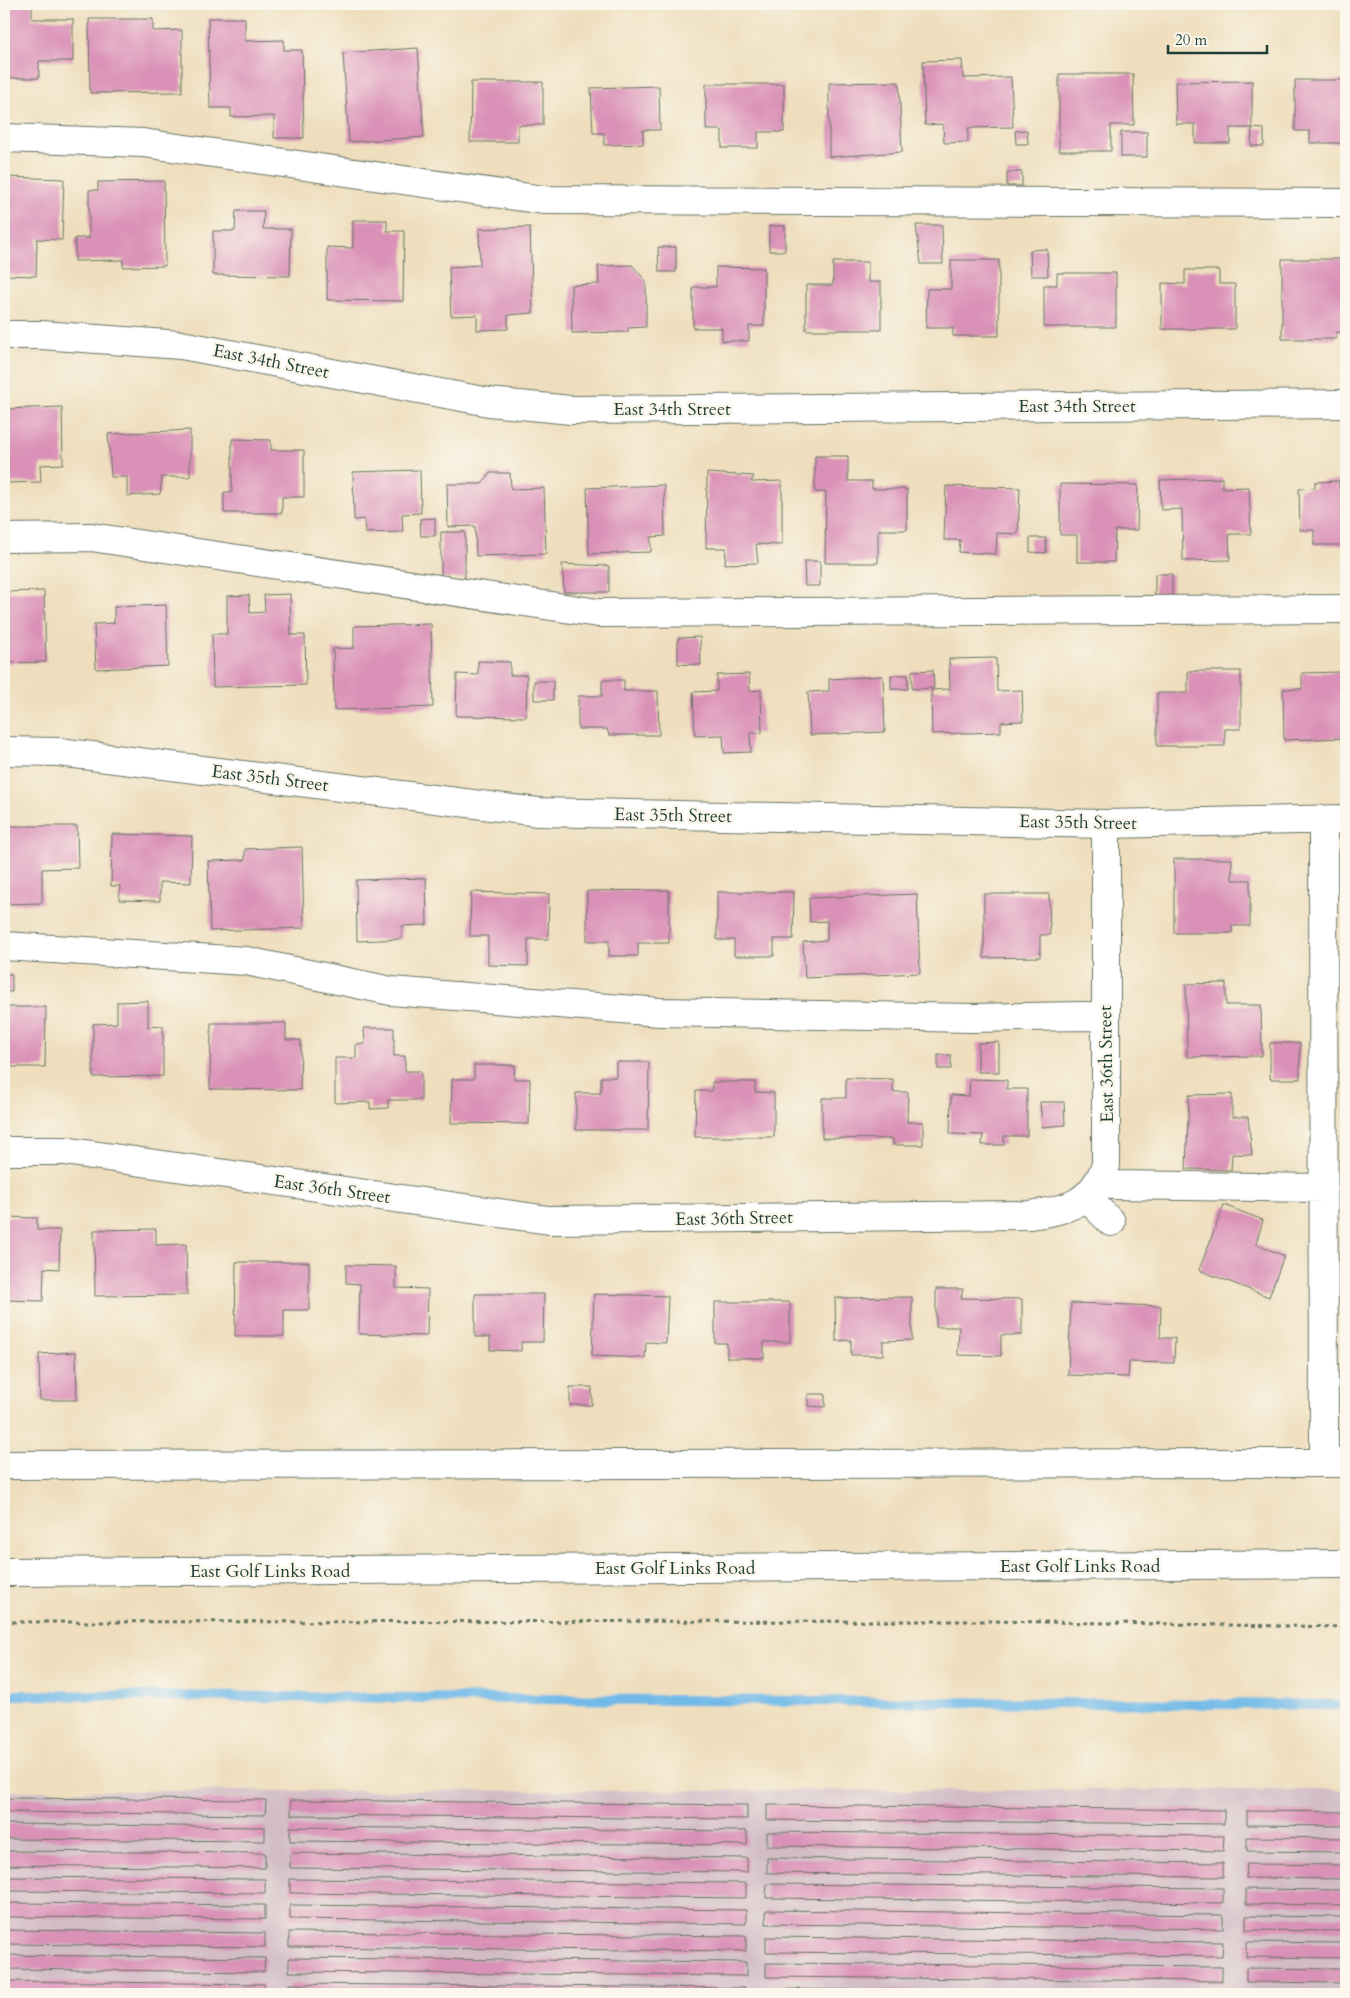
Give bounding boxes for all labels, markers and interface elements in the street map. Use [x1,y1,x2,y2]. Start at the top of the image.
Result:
scale bar [1168,22,1266,54]
text: 20 m [1175,30,1207,50]
street label: East 34th Street [211,338,331,385]
street label: East 34th Street [1018,394,1136,419]
street label: East 34th Street [613,397,731,422]
street label: East 35th Street [210,759,330,798]
street label: East 35th Street [614,802,732,829]
street label: East 35th Street [1019,809,1137,836]
street label: East 36th Street [1093,1005,1120,1123]
street label: East 36th Street [272,1169,392,1210]
street label: East 36th Street [675,1205,793,1232]
street label: East Golf Links Road [1000,1554,1161,1579]
street label: East Golf Links Road [595,1556,756,1581]
street label: East Golf Links Road [190,1559,351,1584]

